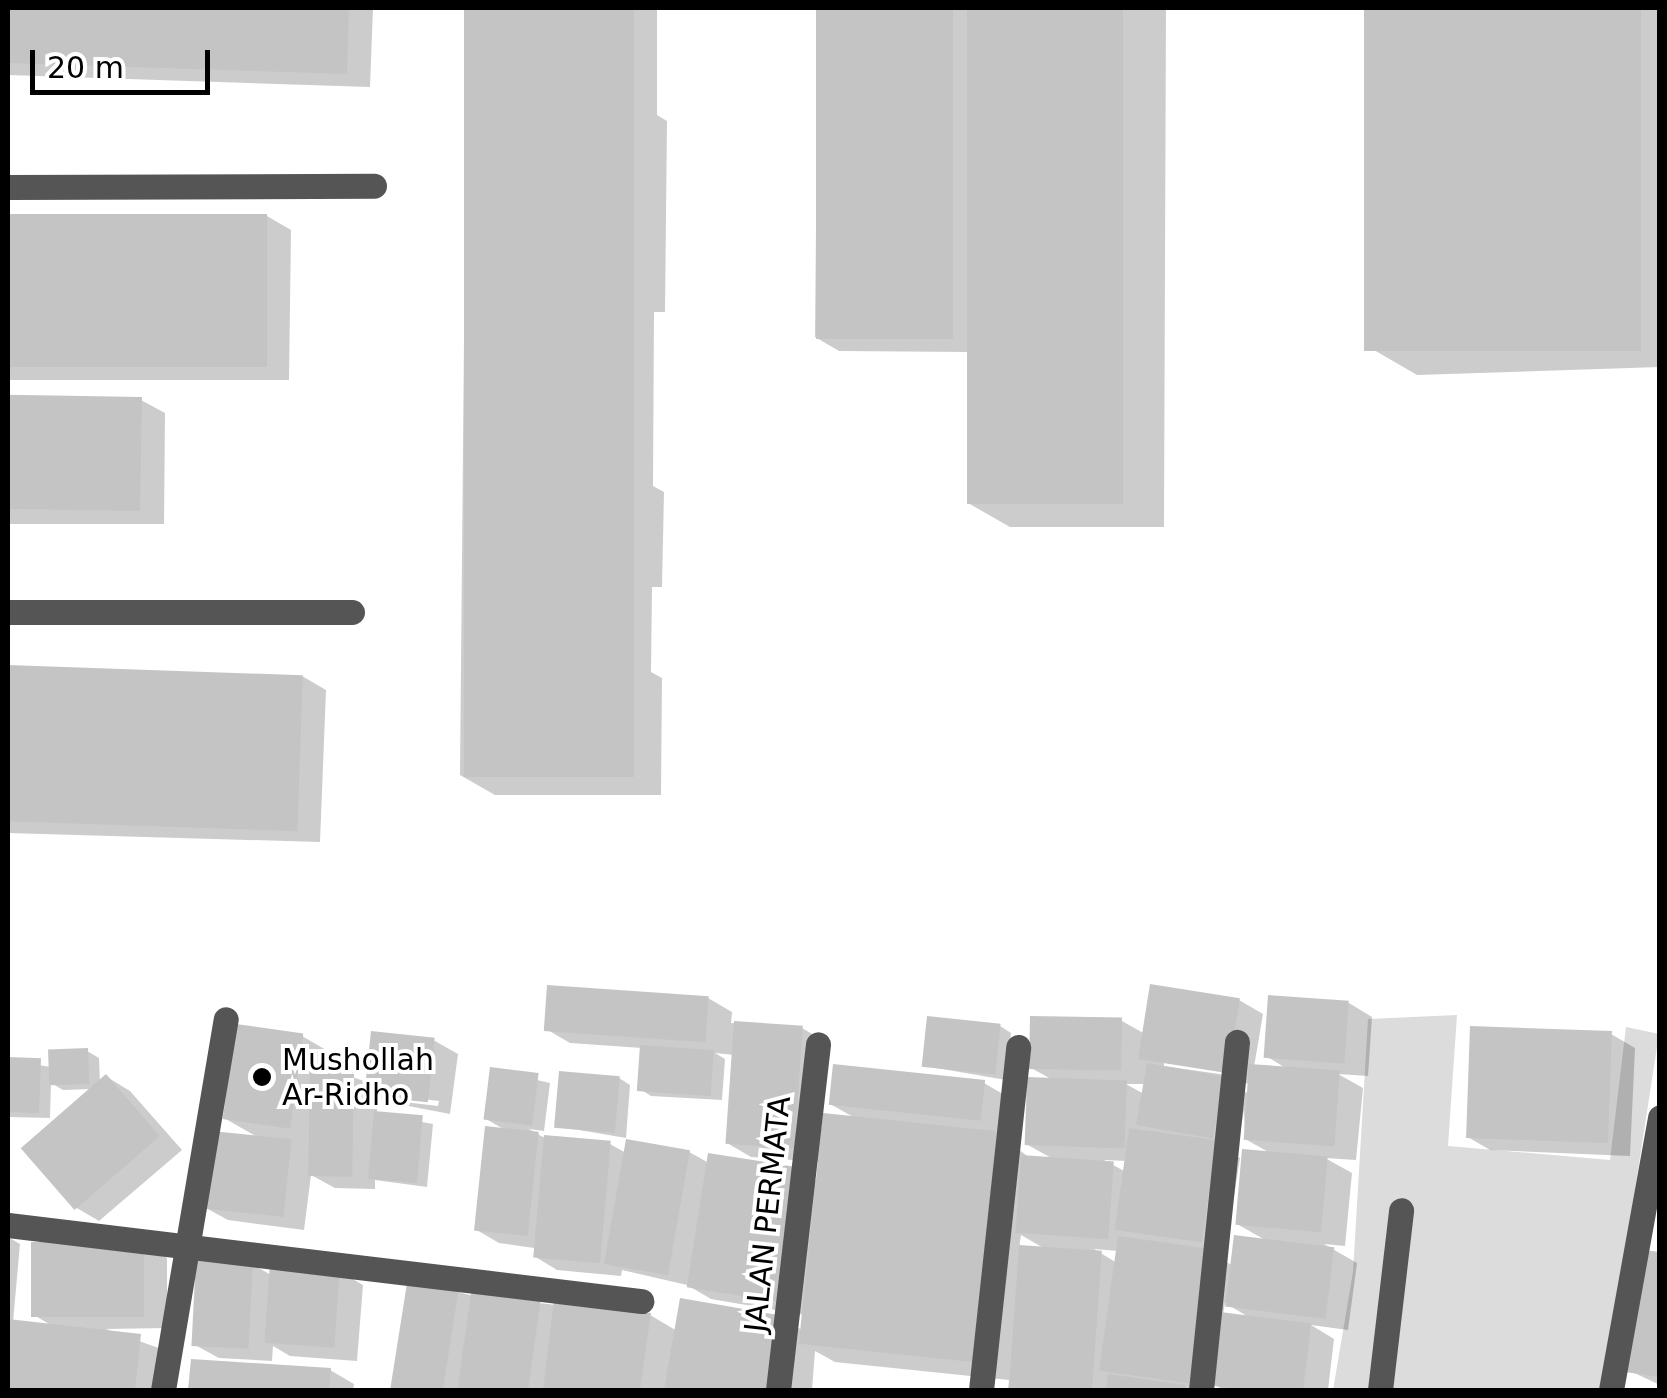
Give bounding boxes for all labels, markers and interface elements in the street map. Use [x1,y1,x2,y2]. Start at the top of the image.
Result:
scale bar [35,30,215,92]
text: 20 m [47,50,124,85]
place label: Mushollah Ar-Ridho [282,1042,434,1112]
marker: Mushollah Ar-Ridho [251,1066,273,1088]
street label: JALAN PERMATA [738,1094,798,1334]

